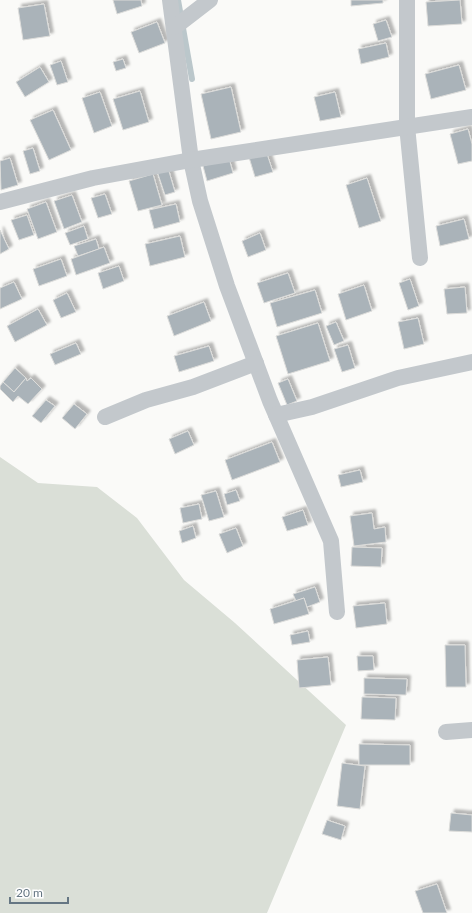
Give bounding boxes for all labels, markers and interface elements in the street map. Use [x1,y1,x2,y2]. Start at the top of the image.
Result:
scale bar [10,879,68,905]
text: 20 m [16,885,43,900]

